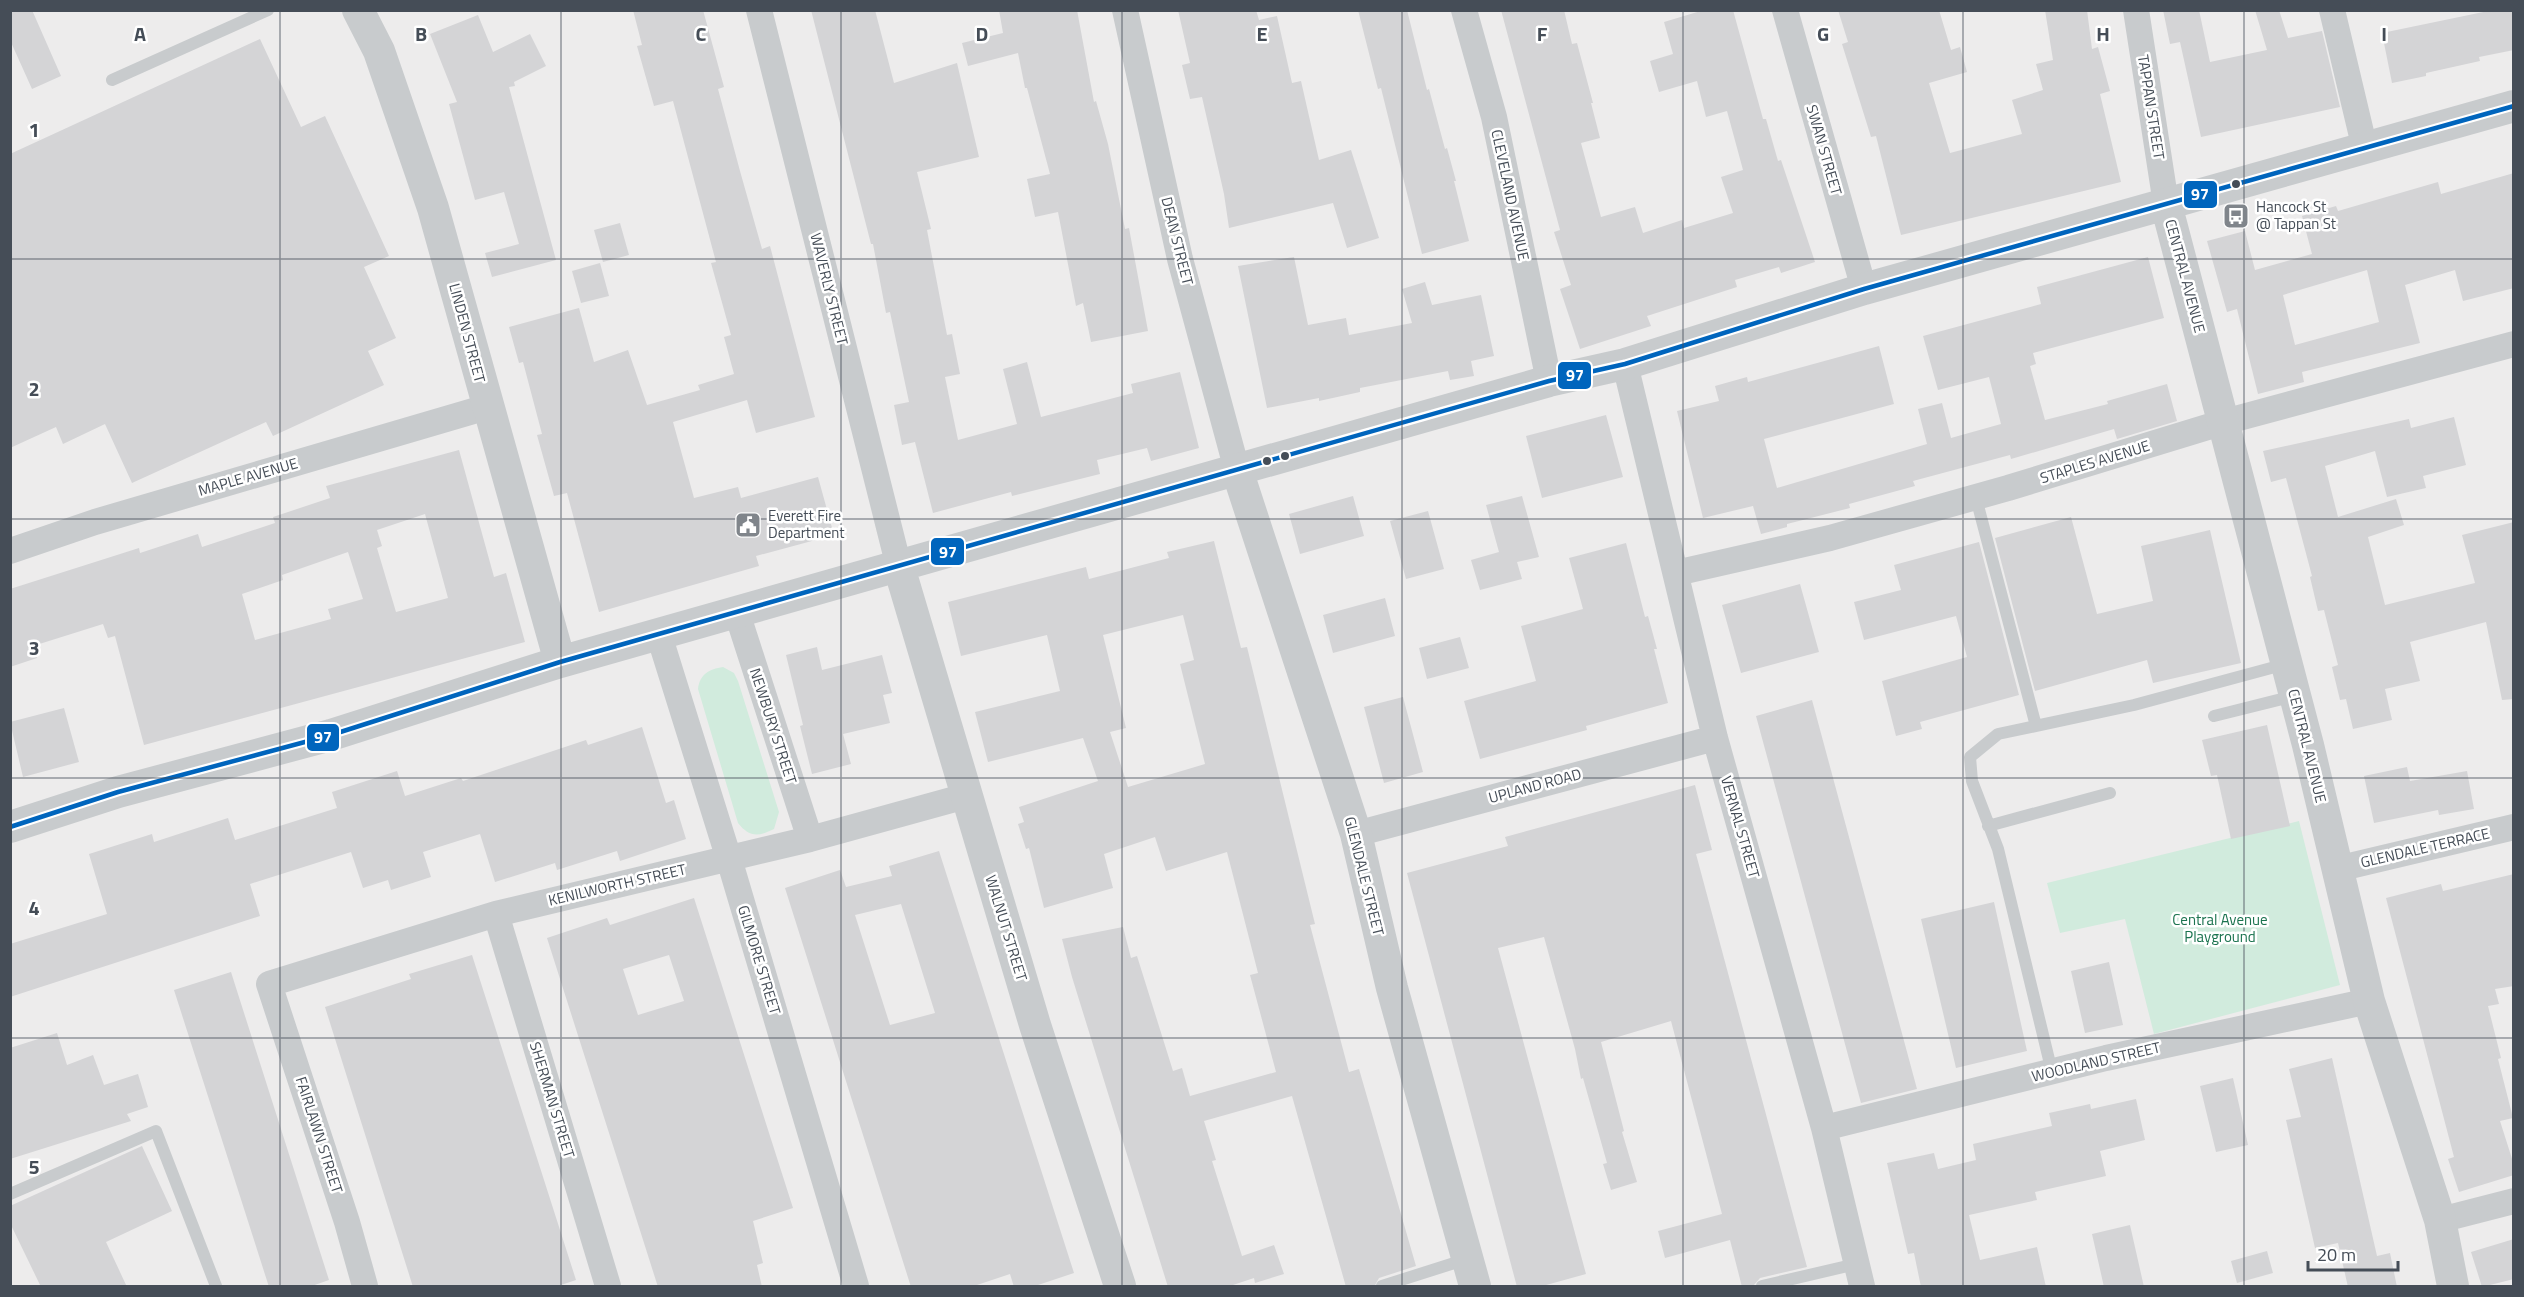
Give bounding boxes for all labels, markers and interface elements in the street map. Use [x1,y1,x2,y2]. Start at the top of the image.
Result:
text: A [134,18,146,49]
text: B [415,18,427,49]
text: C [696,18,707,49]
text: D [976,18,988,49]
text: E [1256,18,1268,49]
text: F [1537,18,1548,49]
text: G [1817,18,1829,49]
text: H [2096,18,2110,49]
text: I [2381,18,2387,49]
street label: TAPPAN STREET [2132,53,2171,161]
street label: SWAN STREET [1801,102,1848,198]
text: 1 [28,114,40,145]
street label: CLEVELAND AVENUE [1485,127,1536,263]
unlabelled marker [2230,178,2242,190]
line badge: 97 [2183,180,2218,209]
text: 97 [2191,182,2209,206]
street label: DEAN STREET [1155,194,1200,287]
place label: Hancock St @ Tappan St [2256,195,2337,235]
bus stop icon: Hancock St @ Tappan St [2221,201,2251,231]
street label: CENTRAL AVENUE [2159,217,2212,335]
street label: WAVERLY STREET [804,230,855,347]
street label: LINDEN STREET [443,281,492,385]
line badge: 97 [1557,361,1592,390]
text: 97 [1566,363,1584,387]
text: 2 [28,373,40,404]
street label: STAPLES AVENUE [2037,434,2153,489]
unlabelled marker [1279,450,1291,462]
street label: MAPLE AVENUE [195,451,300,502]
unlabelled marker [1261,455,1273,467]
place label: Everett Fire Department [768,504,845,544]
public building icon: Everett Fire Department [733,510,763,540]
line badge: 97 [930,537,965,566]
text: 97 [939,540,957,564]
text: 3 [28,632,40,663]
street label: NEWBURY STREET [744,665,803,787]
street label: CENTRAL AVENUE [2282,686,2333,805]
line badge: 97 [306,723,340,752]
text: 97 [314,725,332,749]
street label: UPLAND ROAD [1486,762,1584,809]
street label: VERNAL STREET [1715,773,1766,881]
street label: GLENDALE STREET [1339,814,1390,938]
street label: GLENDALE TERRACE [2358,821,2492,874]
street label: KENILWORTH STREET [546,857,688,912]
street label: WALNUT STREET [979,872,1034,984]
text: 4 [28,892,40,923]
street label: GILMORE STREET [732,902,787,1017]
park label: Central Avenue Playground [2172,908,2268,948]
street label: WOODLAND STREET [2029,1035,2163,1088]
street label: SHERMAN STREET [524,1039,581,1161]
street label: FAIRLAWN STREET [290,1074,349,1196]
text: 5 [28,1151,40,1182]
scale bar [2308,1234,2398,1272]
text: 20 m [2317,1241,2356,1268]

